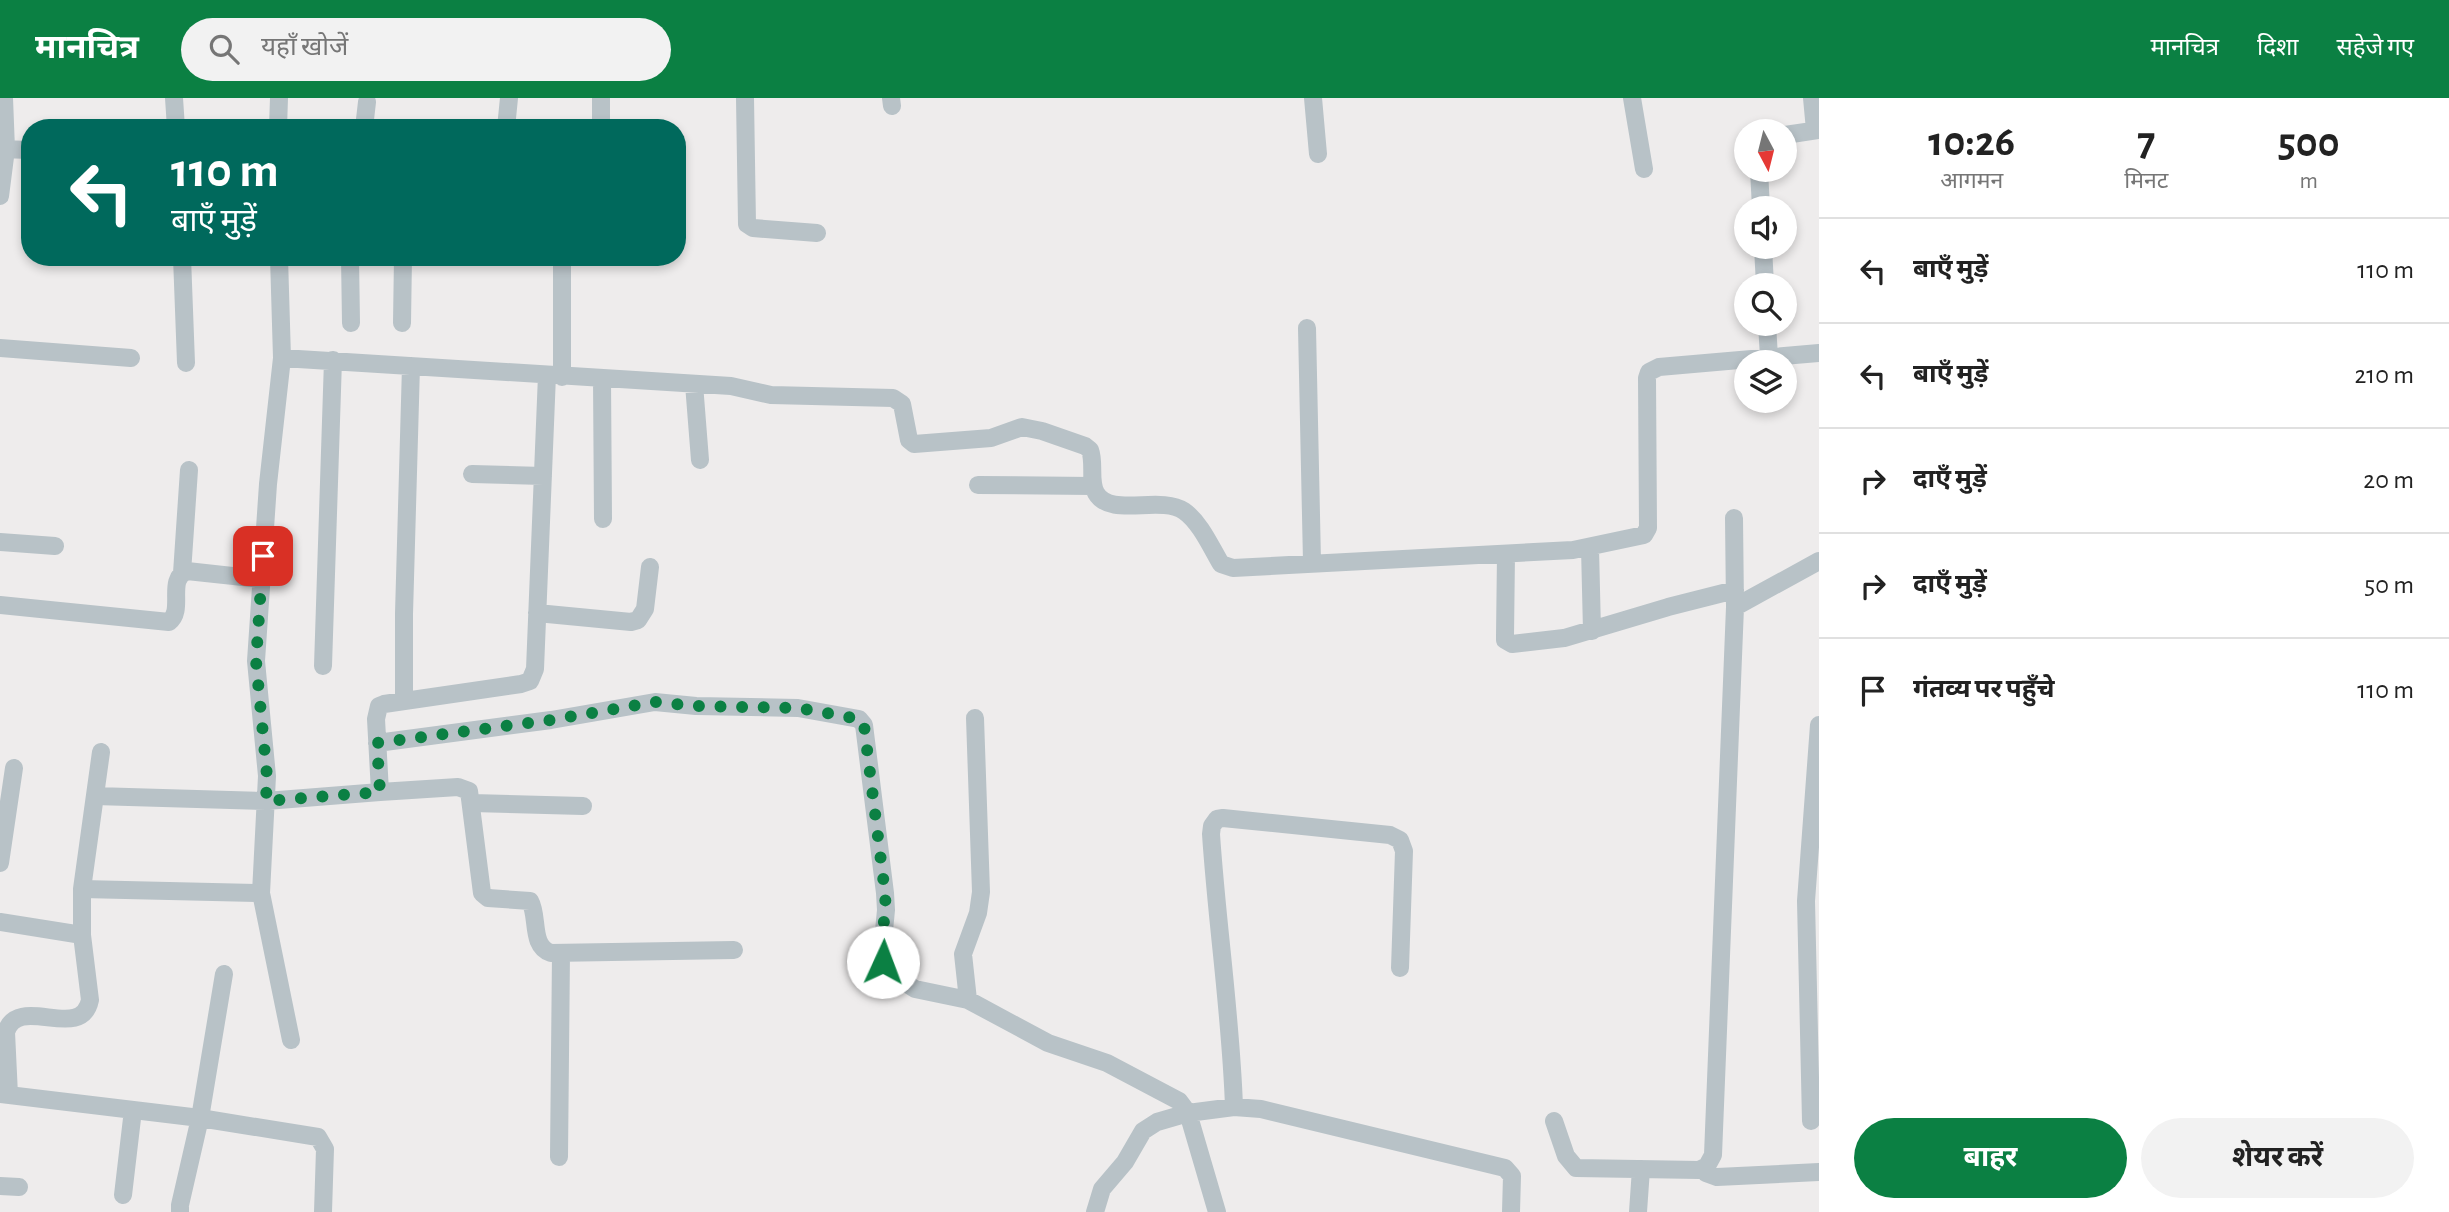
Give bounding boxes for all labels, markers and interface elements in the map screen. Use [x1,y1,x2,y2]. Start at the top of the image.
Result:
search box [181,18,671,81]
icon: search [205,30,243,68]
text: मानचित्र [35,32,139,65]
text: यहाँ खोजें [261,34,348,60]
text: मानचित्र [2150,36,2219,60]
text: दिशा [2257,36,2298,60]
text: सहेजे गए [2336,36,2414,60]
north arrow [1734,119,1797,182]
map controls [1734,119,1797,413]
text: 10:26 [1928,121,2015,163]
text: 7 [2137,121,2155,163]
text: 500 [2278,122,2340,164]
icon: left [56,147,147,238]
text: 110 m [171,147,279,196]
text: आगमन [1940,170,2003,193]
text: मिनट [2124,170,2168,193]
text: m [2299,170,2318,193]
button: sound [1734,196,1797,259]
text: बाएँ मुड़ें [171,205,257,237]
icon: left [1854,252,1892,290]
text: बाएँ मुड़ें [1913,256,1988,282]
text: 110 m [2357,257,2414,283]
button: search [1734,273,1797,336]
button: layers [1734,350,1797,413]
icon: left [1854,357,1892,395]
text: बाएँ मुड़ें [1913,361,1988,387]
text: 210 m [2354,362,2414,388]
icon: right [1854,462,1892,500]
text: दाएँ मुड़ें [1913,466,1987,492]
text: 20 m [2363,467,2414,493]
pin [233,526,293,586]
icon: arrive [244,537,282,575]
icon: right [1854,567,1892,605]
text: दाएँ मुड़ें [1913,571,1987,597]
text: 50 m [2364,572,2414,598]
icon: arrive [1854,672,1892,710]
text: गंतव्य पर पहुँचे [1913,676,2055,702]
text: 110 m [2357,677,2414,703]
position arrow [846,925,920,999]
button: बाहर [1854,1118,2127,1198]
button: शेयर करें [2141,1118,2414,1198]

